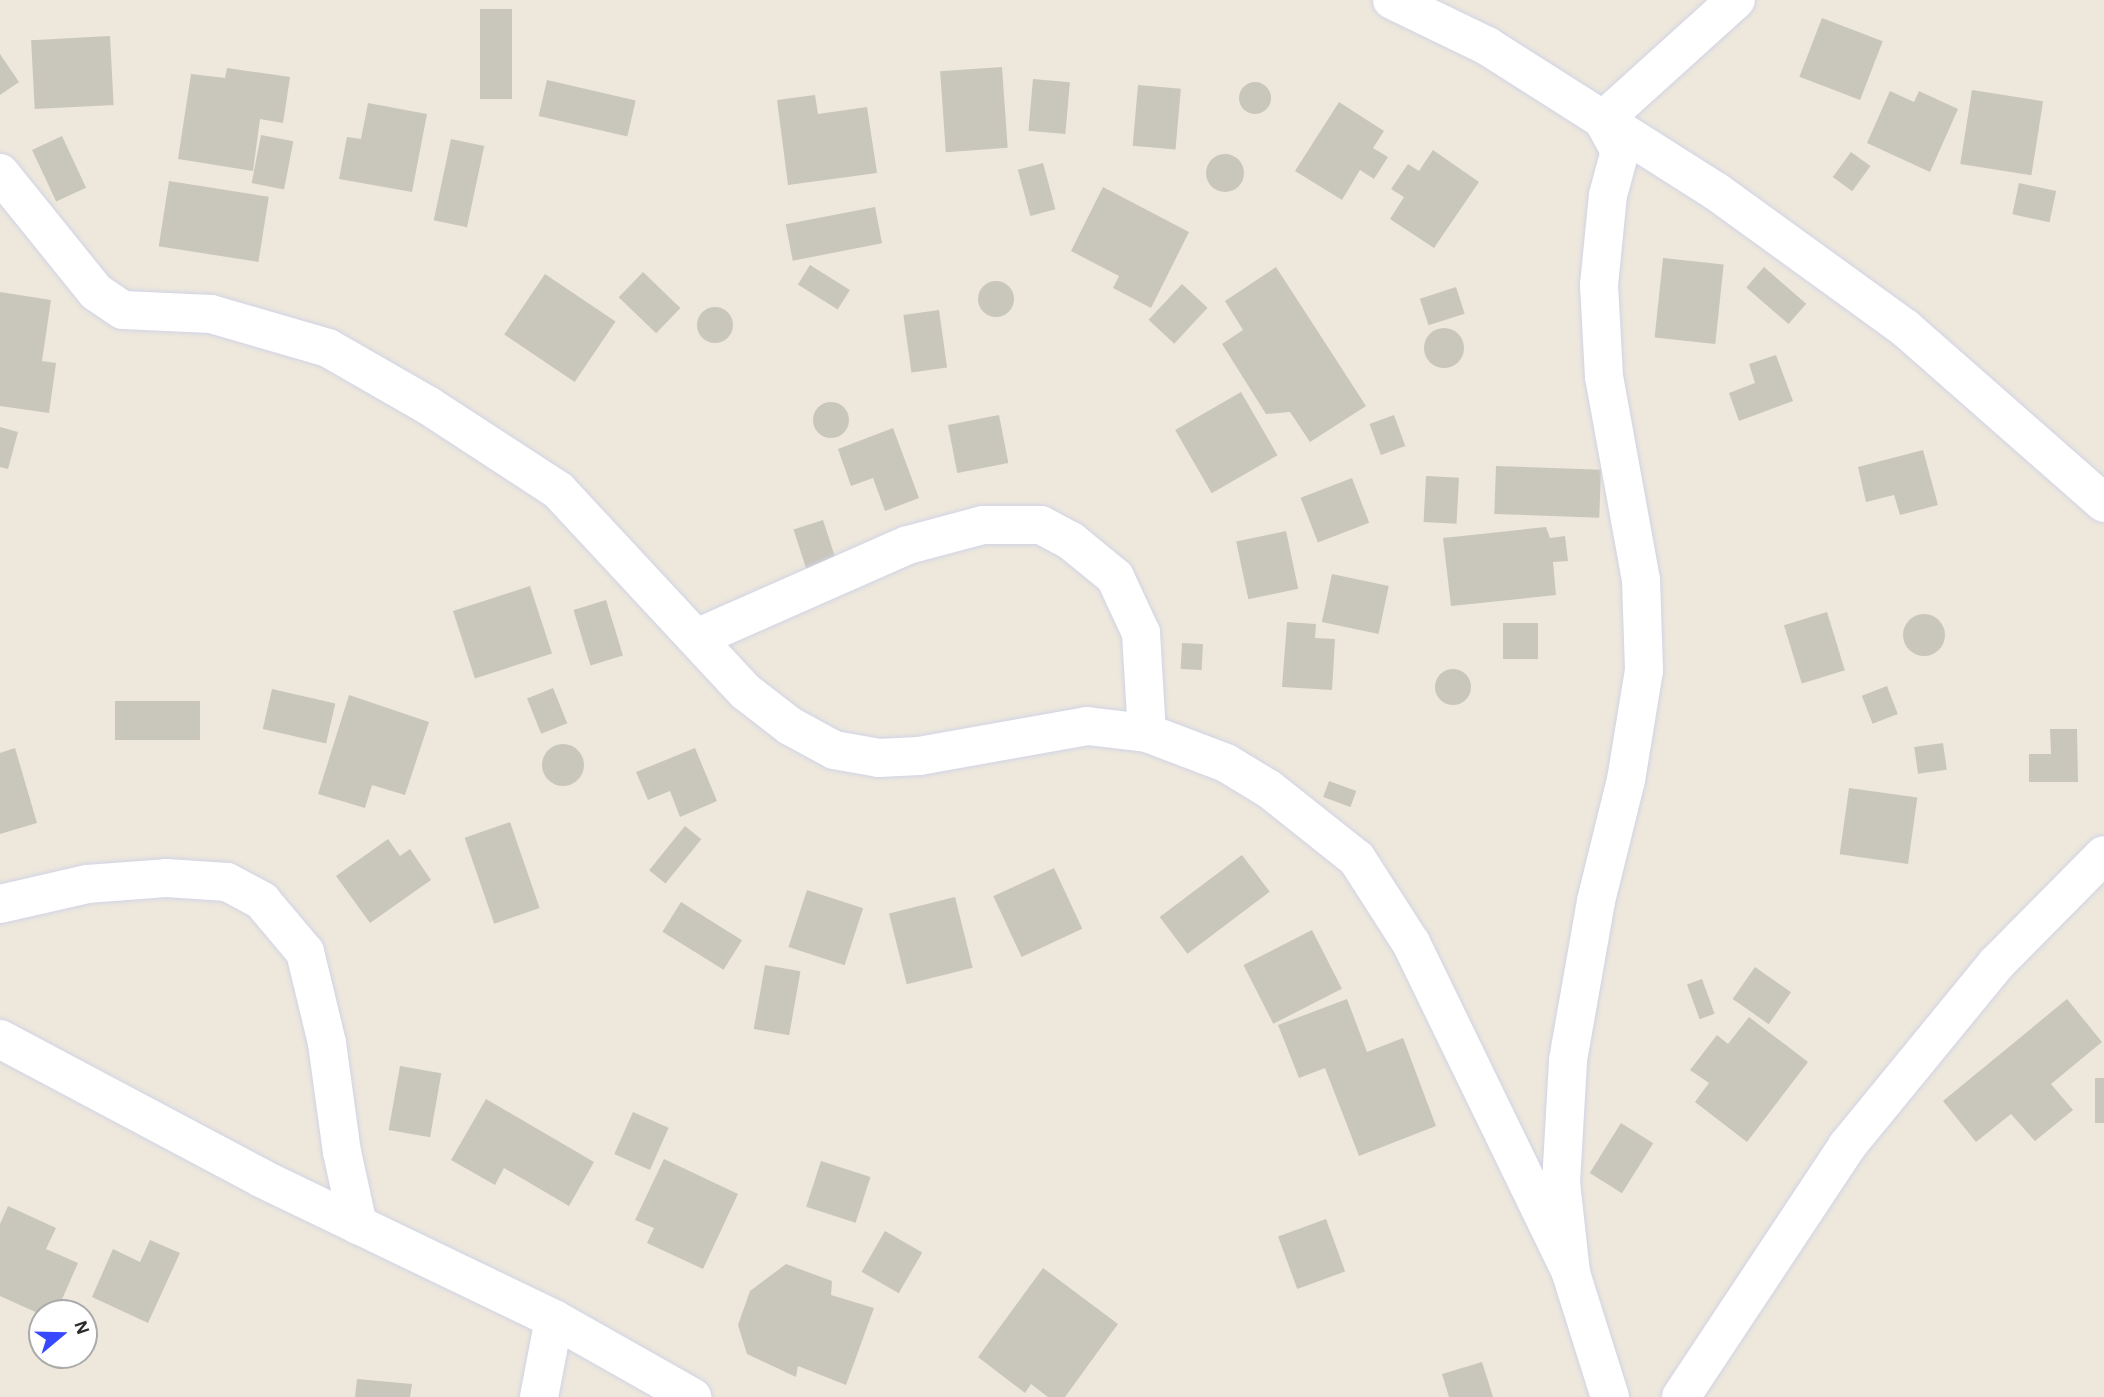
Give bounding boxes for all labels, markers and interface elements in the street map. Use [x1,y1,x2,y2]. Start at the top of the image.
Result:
north arrow [28,1299,98,1369]
text: N [70,1318,93,1337]

